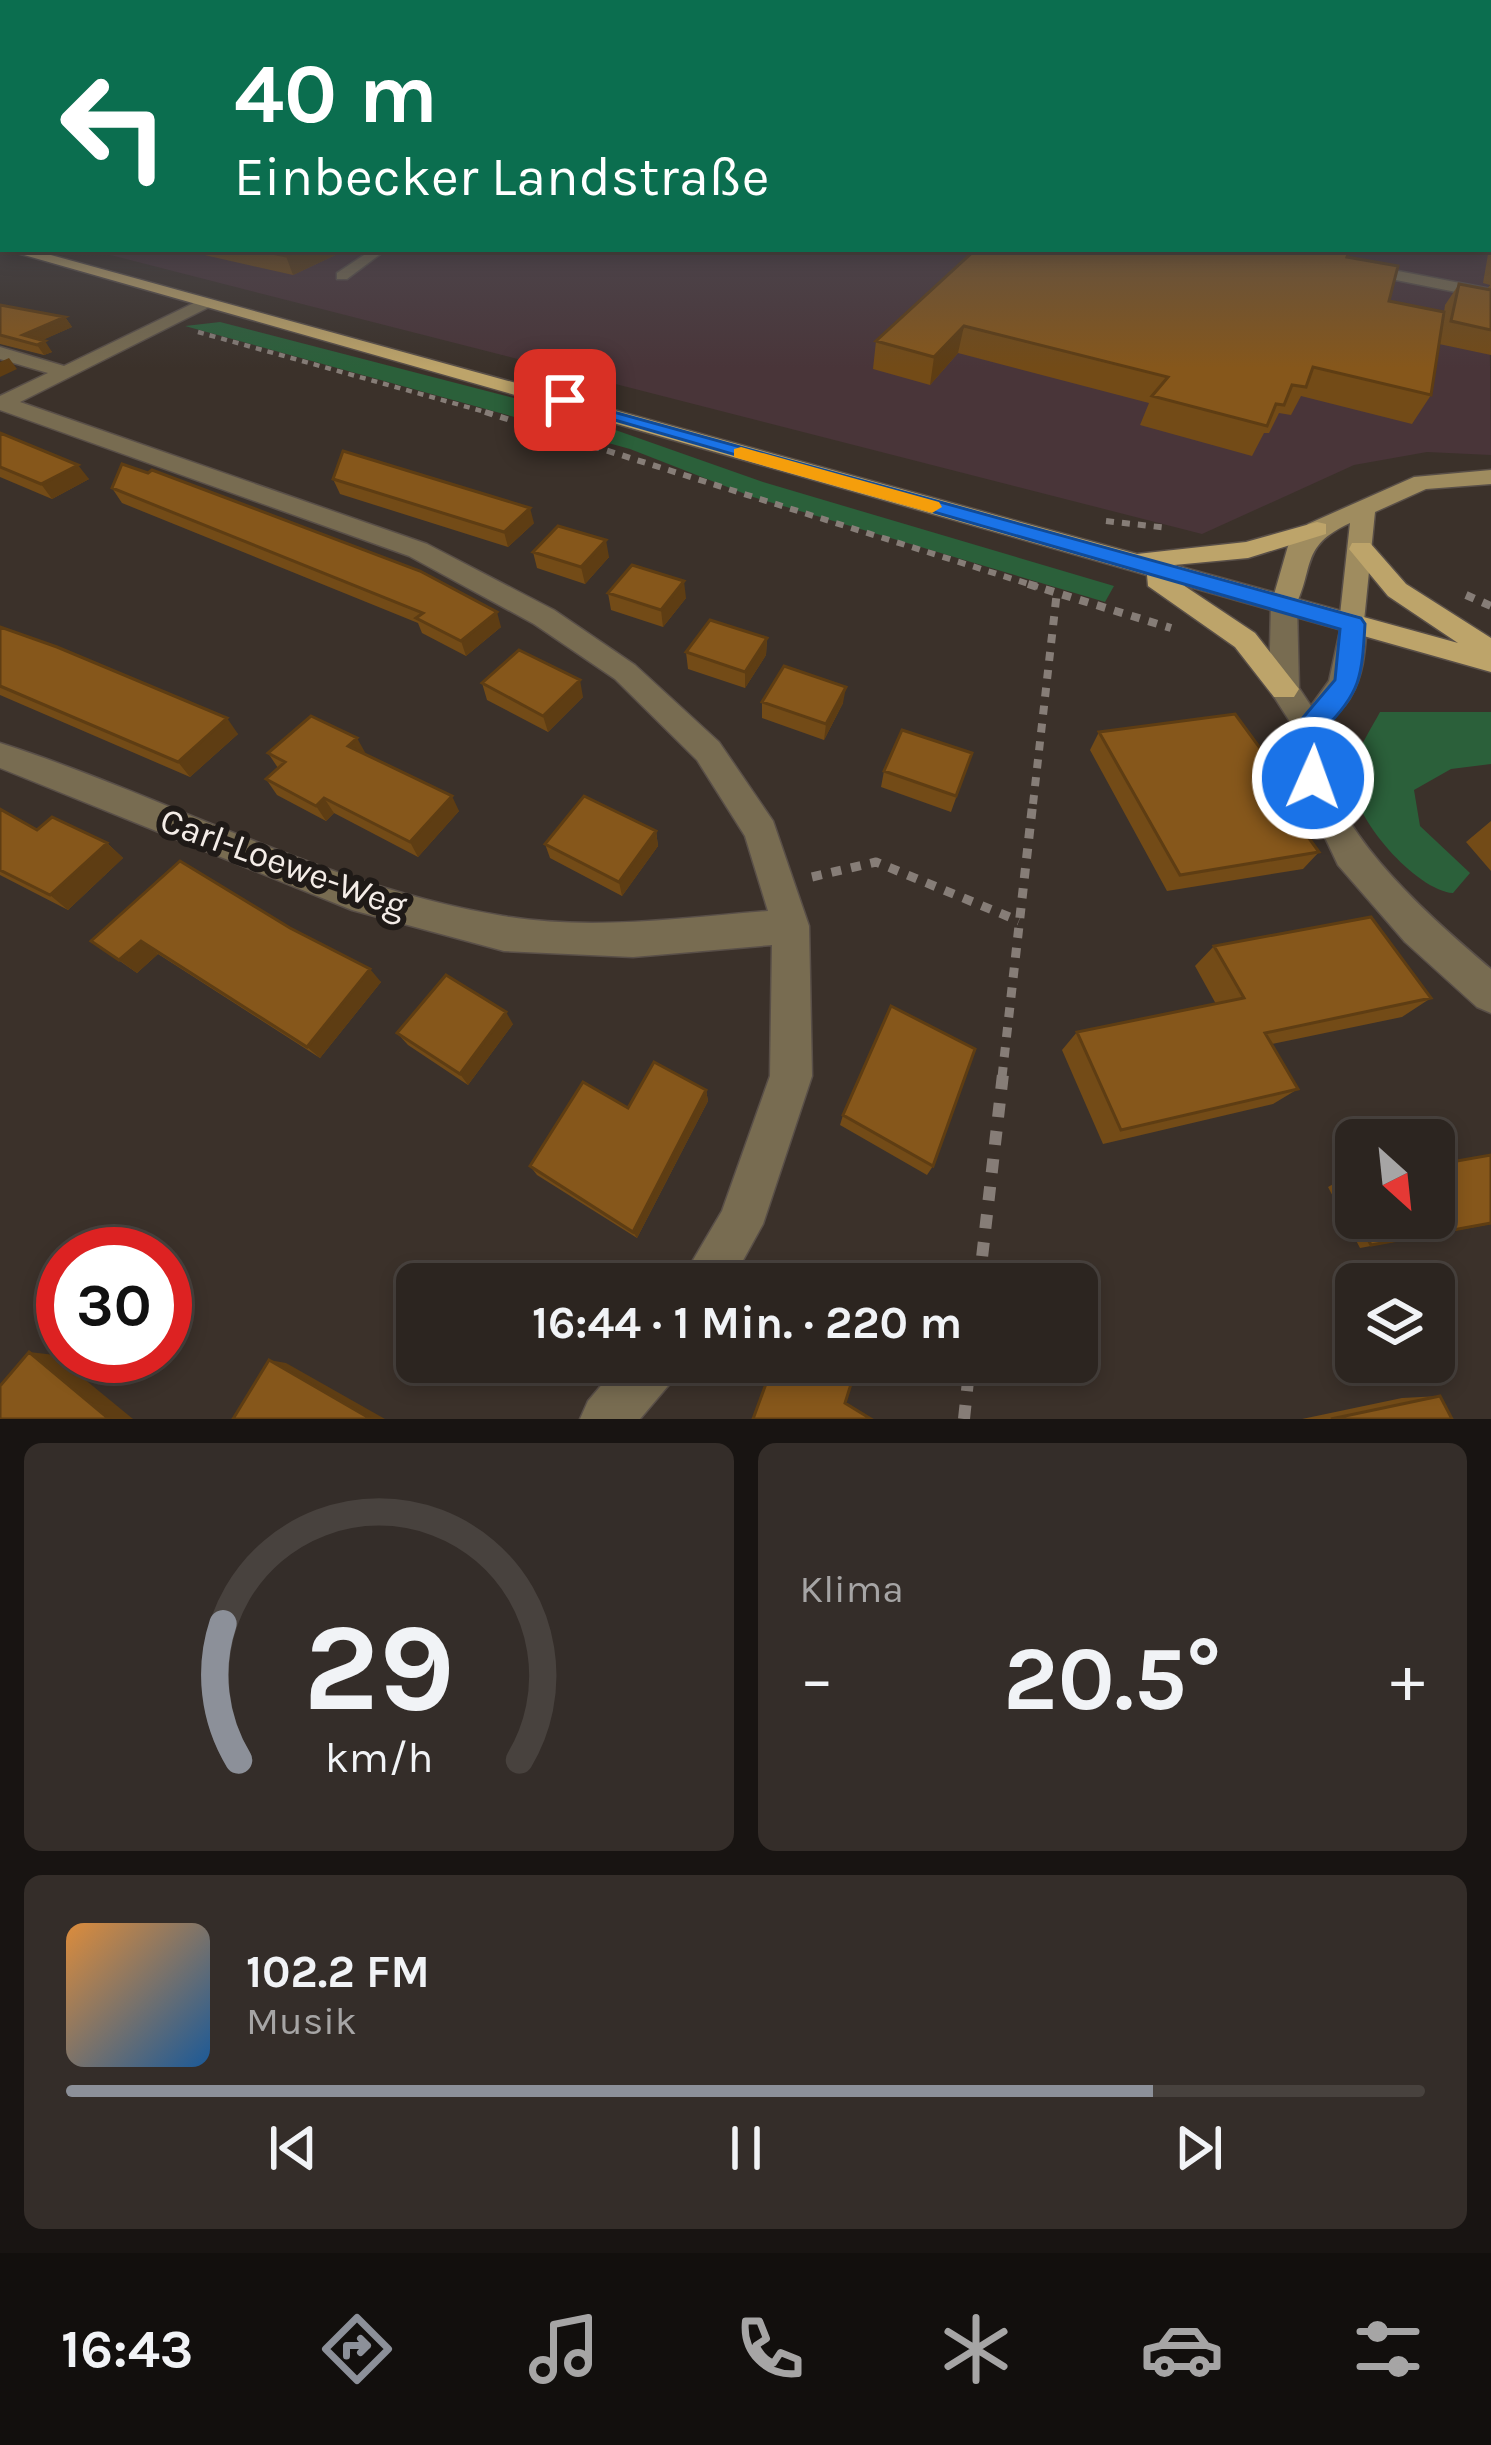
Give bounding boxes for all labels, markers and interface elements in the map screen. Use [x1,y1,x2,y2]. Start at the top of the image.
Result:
text: 40 m [234,45,438,143]
icon: left [36,48,192,204]
text: Einbecker Landstraße [234,145,769,209]
pin [514,349,616,451]
icon: arrive [532,367,598,433]
position arrow [1250,715,1376,841]
street label: Carl-Loewe-Weg [155,799,413,927]
north arrow [1335,1119,1455,1239]
map controls [1335,1119,1455,1383]
speed limit sign: 30 [36,1227,192,1383]
button: layers [1335,1263,1455,1383]
text: 16:44 · 1 Min. · 220 m [532,1297,962,1349]
text: Klima [800,1566,904,1612]
text: 29 [303,1595,455,1740]
text: 20.5° [1003,1626,1221,1732]
text: − [800,1640,834,1718]
text: + [1390,1640,1425,1718]
text: km/h [324,1733,433,1783]
text: 102.2 FM [246,1946,430,1998]
text: Musik [246,1998,357,2044]
icon: previous [260,2115,326,2181]
icon: pause [713,2115,779,2181]
icon: next [1166,2115,1232,2181]
icon: directions [315,2307,399,2391]
icon: music [522,2307,606,2391]
icon: phone [728,2307,812,2391]
icon: climate [934,2307,1018,2391]
icon: car [1140,2307,1224,2391]
icon: filters [1346,2307,1430,2391]
text: 16:43 [61,2317,193,2381]

